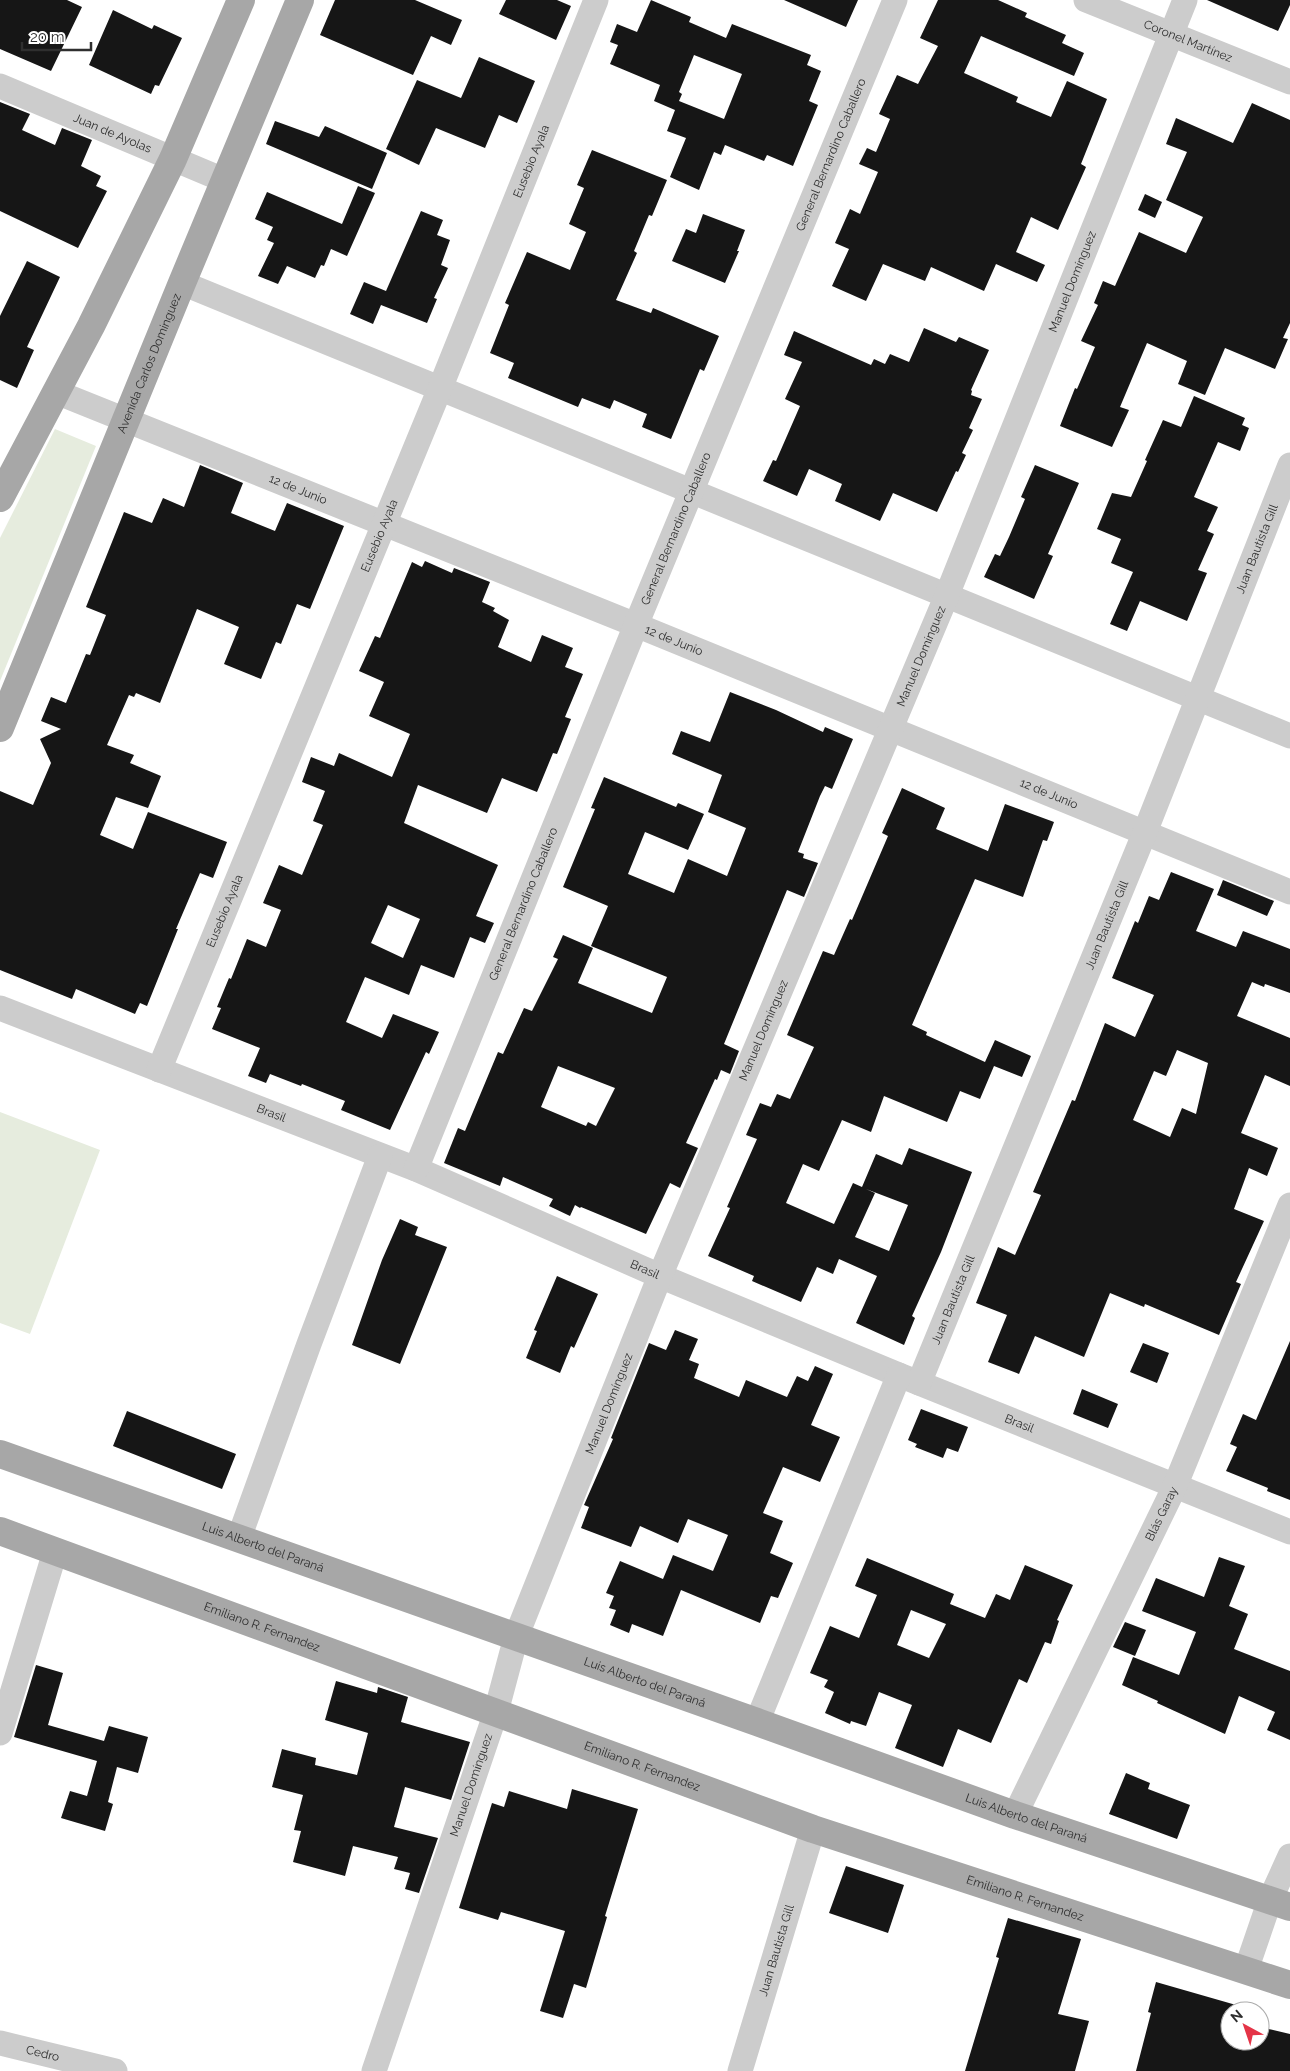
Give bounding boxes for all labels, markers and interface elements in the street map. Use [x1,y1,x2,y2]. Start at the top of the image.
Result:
street label: Coronel Martínez [1142,17,1235,65]
scale bar [22,20,91,52]
text: 20 m [30,28,65,46]
street label: General Bernardino Caballero [793,76,869,233]
street label: Juan de Ayolas [71,111,154,156]
street label: Eusebio Ayala [510,123,552,200]
street label: Manuel Domínguez [1046,229,1099,334]
street label: Avenida Carlos Dominguez [114,291,184,435]
street label: General Bernardino Caballero [638,450,714,607]
street label: 12 de Junio [267,471,329,507]
street label: Eusebio Ayala [358,497,401,574]
street label: Juan Bautista Gill [1233,501,1281,596]
street label: Manuel Domínguez [894,604,949,709]
street label: 12 de Junio [643,622,705,659]
street label: 12 de Junio [1018,775,1080,812]
street label: General Bernardino Caballero [486,825,560,983]
street label: Eusebio Ayala [203,873,246,949]
street label: Juan Bautista Gill [1082,878,1132,972]
street label: Manuel Domínguez [736,978,791,1083]
street label: Brasil [255,1101,289,1125]
street label: Juan Bautista Gill [929,1252,978,1346]
street label: Brasil [628,1257,662,1282]
street label: Manuel Domínguez [583,1351,636,1456]
street label: Brasil [1003,1411,1037,1436]
street label: Blás Garay [1142,1484,1181,1543]
street label: Luis Alberto del Paraná [200,1519,326,1575]
street label: Emiliano R. Fernandez [202,1599,322,1655]
street label: Luis Alberto del Paraná [582,1654,708,1710]
street label: Manuel Domínguez [447,1732,495,1838]
street label: Emiliano R. Fernandez [582,1739,702,1794]
street label: Luis Alberto del Paraná [963,1791,1089,1846]
street label: Emiliano R. Fernandez [965,1873,1086,1924]
street label: Juan Bautista Gill [756,1902,797,1998]
north arrow [1220,2001,1270,2051]
text: N [1227,2006,1246,2026]
street label: Cedro [25,2043,61,2064]

